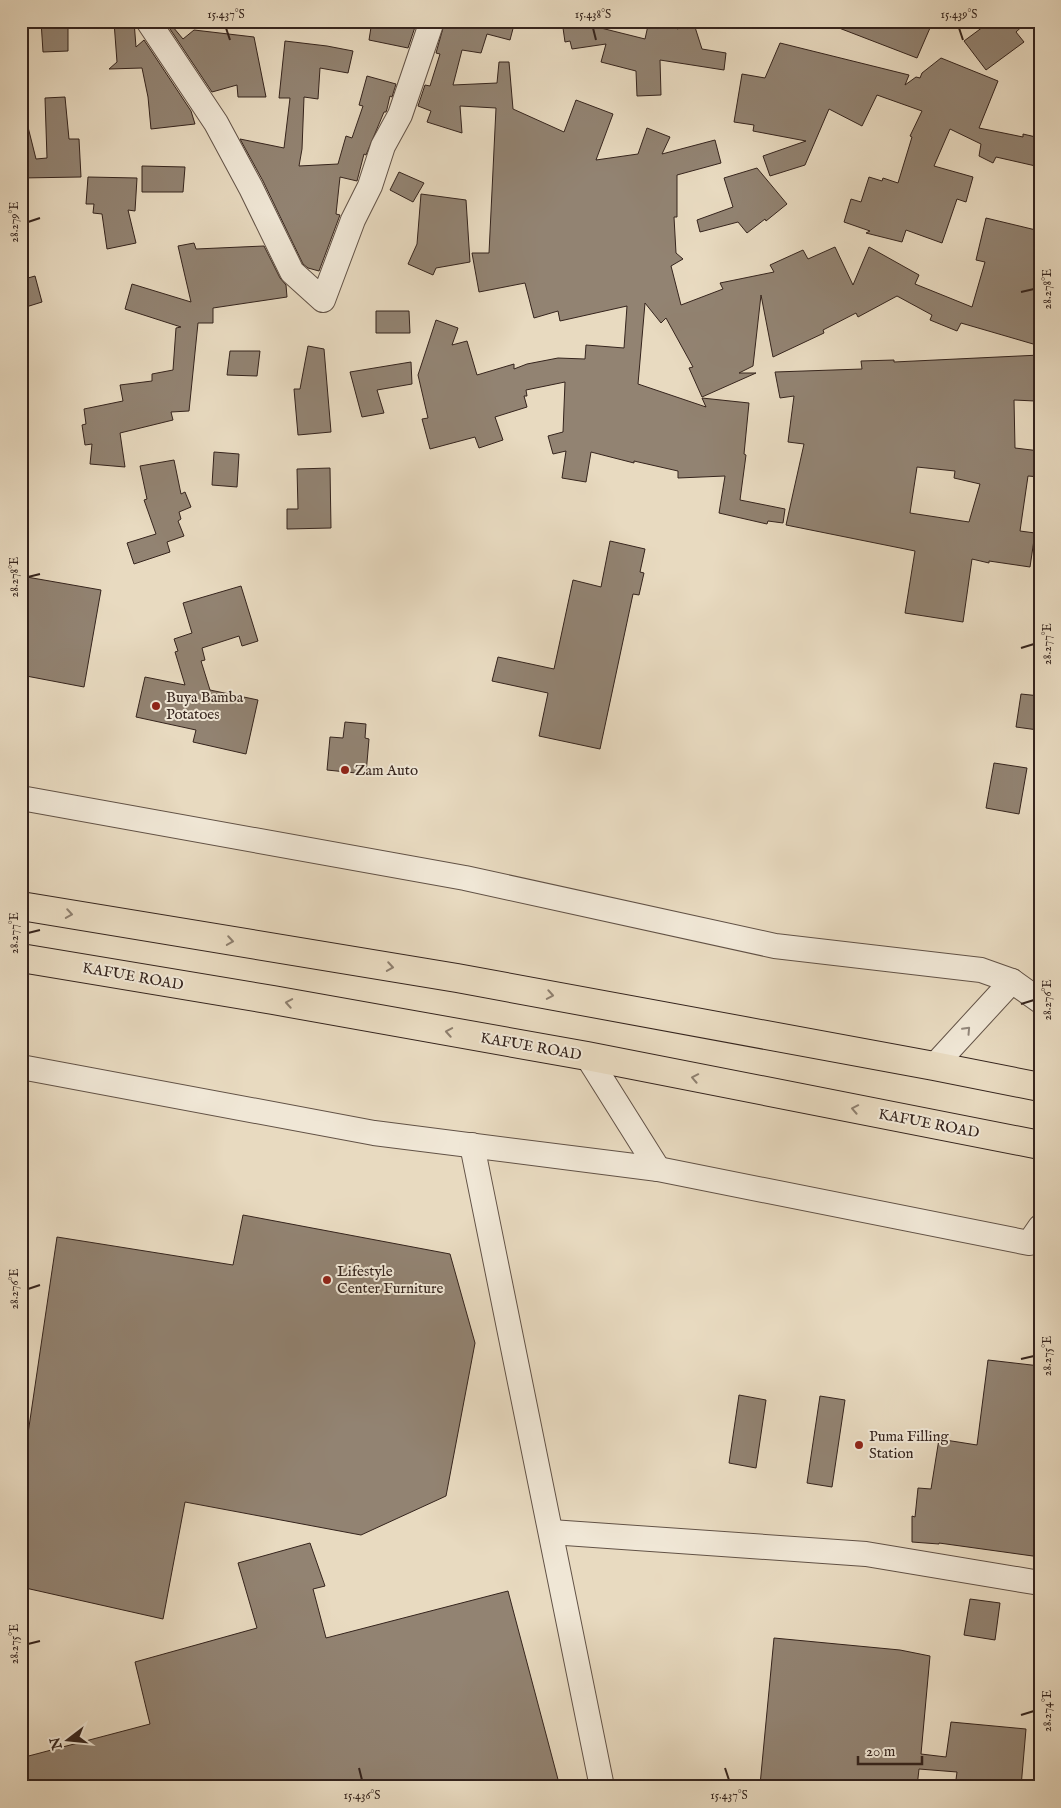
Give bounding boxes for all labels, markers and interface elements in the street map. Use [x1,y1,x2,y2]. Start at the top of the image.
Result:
text: 15.437°S [207,7,245,22]
text: 15.438°S [575,7,611,22]
text: 15.439°S [940,7,978,22]
text: 28.279°E [7,201,22,243]
text: 28.278°E [1040,269,1055,309]
text: 28.278°E [7,557,22,597]
text: 28.277°E [1040,623,1055,665]
place label: Buya Bamba Potatoes [166,688,244,724]
marker: Buya Bamba Potatoes [150,700,162,712]
place label: Zam Auto [355,761,418,780]
marker: Zam Auto [339,764,351,776]
one-way arrow [65,909,74,919]
text: 28.277°E [7,912,22,954]
one-way arrow [225,935,234,945]
street label: KAFUE ROAD [81,958,185,995]
one-way arrow [386,962,394,972]
text: 28.276°E [1040,979,1055,1021]
one-way arrow [546,990,554,1000]
one-way arrow [285,998,294,1008]
one-way arrow [961,1026,970,1035]
one-way arrow [445,1027,454,1037]
street label: KAFUE ROAD [479,1028,583,1065]
one-way arrow [691,1073,699,1083]
one-way arrow [850,1104,859,1115]
street label: KAFUE ROAD [877,1104,981,1143]
place label: Lifestyle Center Furniture [337,1262,443,1298]
text: 28.276°E [7,1268,22,1310]
marker: Lifestyle Center Furniture [321,1274,333,1286]
text: 28.275°E [1040,1336,1055,1376]
place label: Puma Filling Station [869,1427,950,1463]
marker: Puma Filling Station [853,1439,865,1451]
text: 28.275°E [7,1624,22,1664]
text: 28.274°E [1040,1690,1055,1732]
north arrow [42,1716,92,1766]
scale bar [858,1733,922,1765]
text: N [46,1735,67,1753]
text: 20 m [866,1742,896,1761]
text: 15.436°S [344,1788,380,1803]
text: 15.437°S [710,1788,748,1803]

